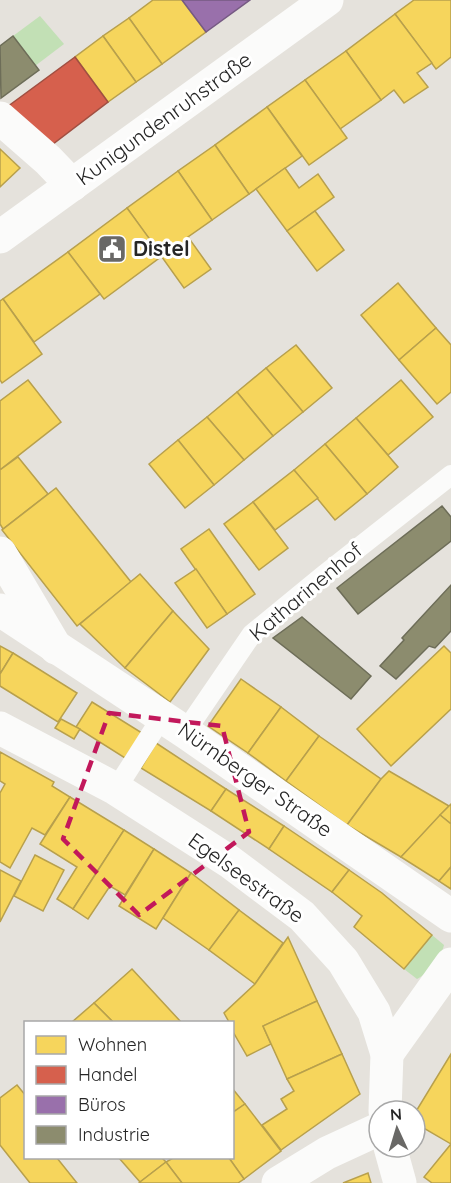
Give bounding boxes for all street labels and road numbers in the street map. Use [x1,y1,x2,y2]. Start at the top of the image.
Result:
street label: Kunigundenruhstraße [71,46,256,191]
street label: Katharinenhof [244,536,368,646]
street label: Nürnberger Straße [173,716,338,842]
street label: Egelseestraße [184,826,310,928]

